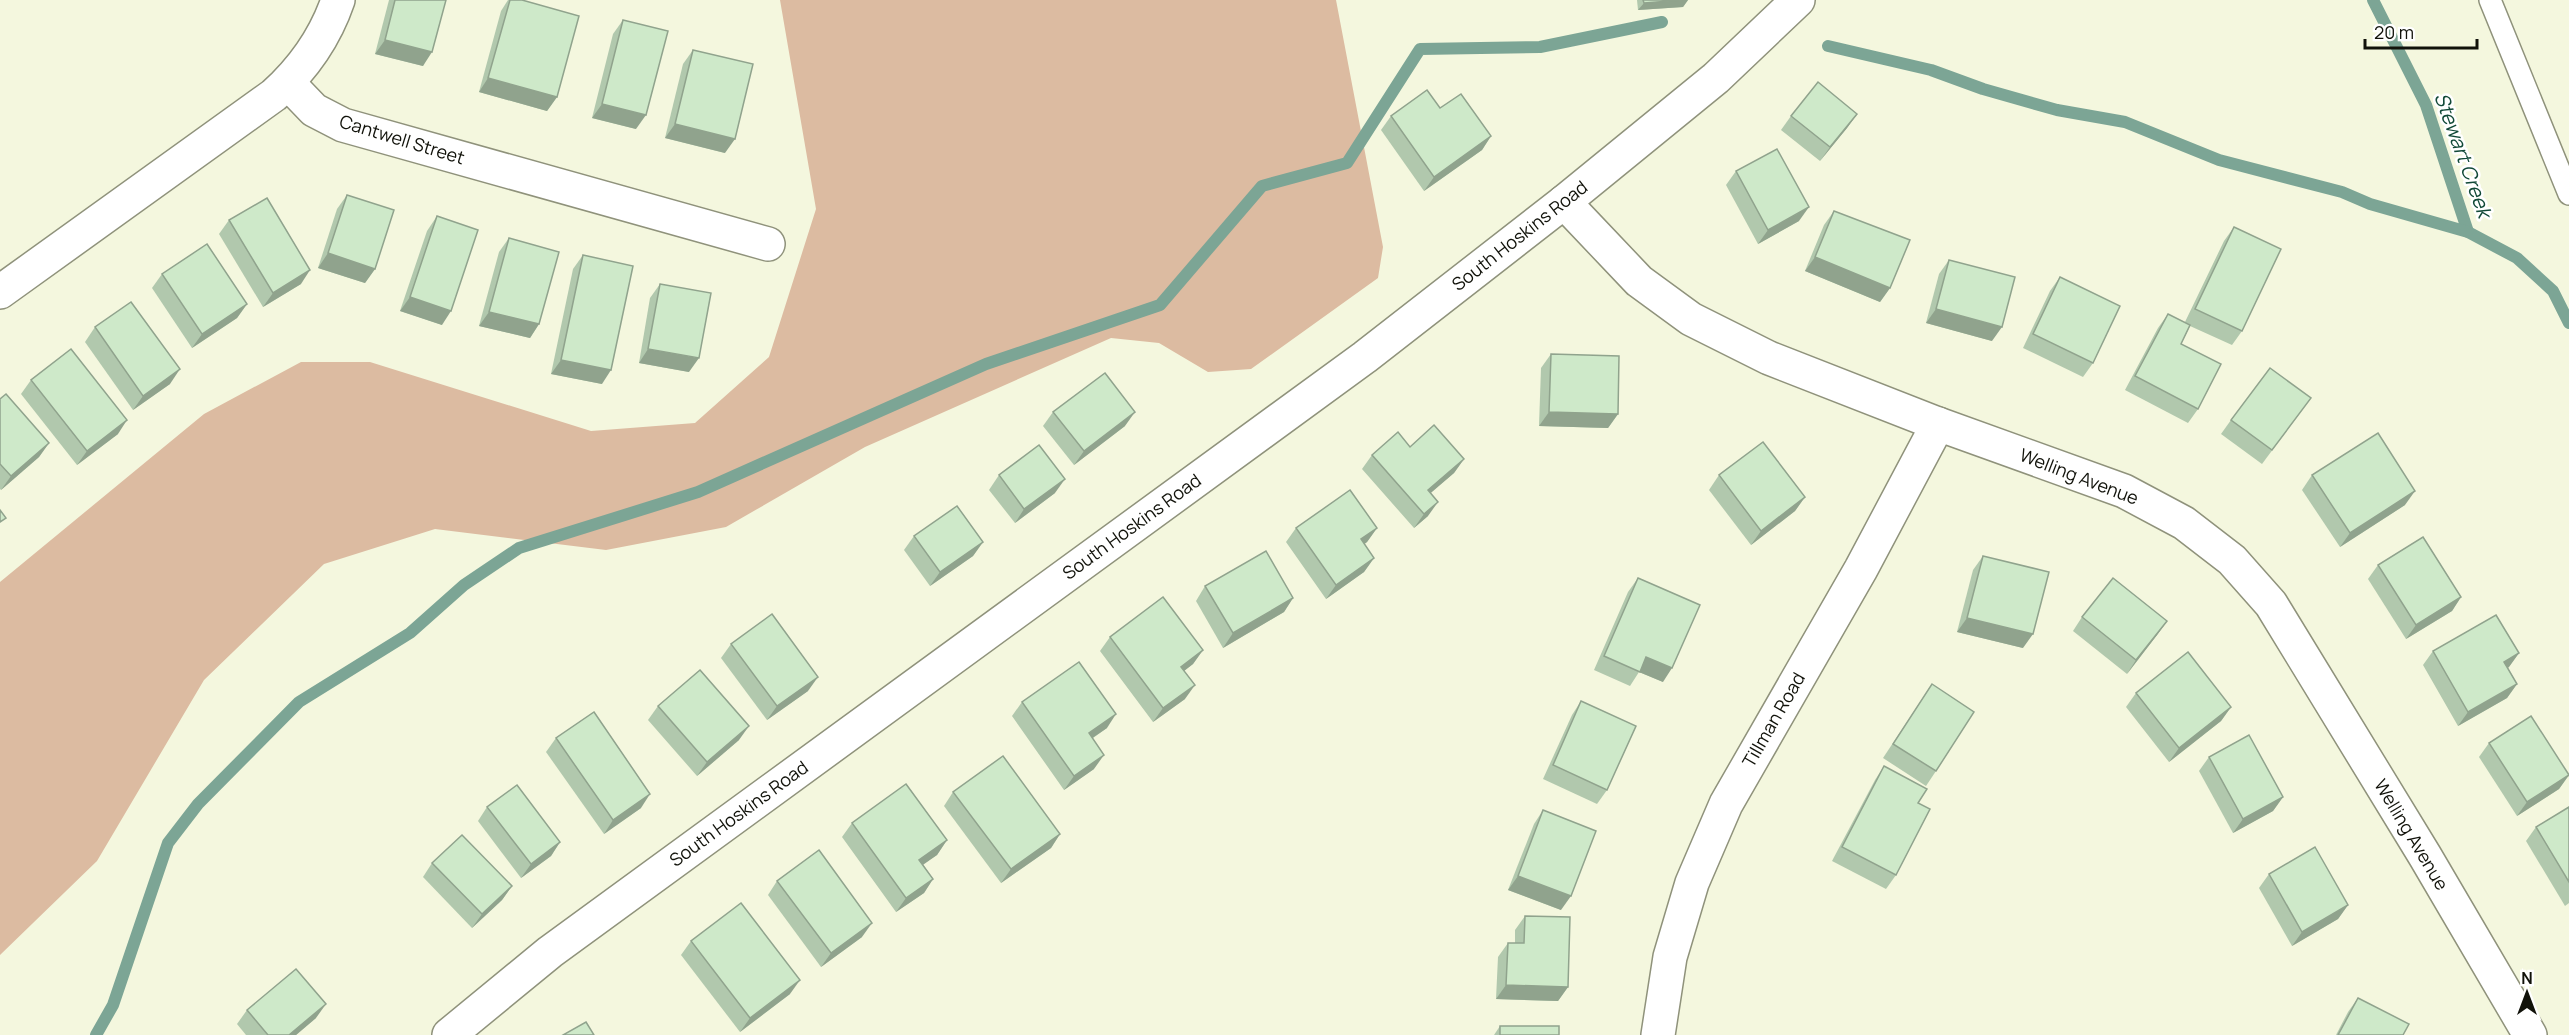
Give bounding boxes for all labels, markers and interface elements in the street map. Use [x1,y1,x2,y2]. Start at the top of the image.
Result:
scale bar [2365,12,2478,50]
text: 20 m [2374,20,2414,44]
water label: Stewart Creek [2428,89,2500,224]
street label: Cantwell Street [337,109,468,169]
street label: South Hoskins Road [1447,175,1592,296]
street label: Welling Avenue [2016,442,2142,510]
street label: South Hoskins Road [1057,468,1206,585]
street label: Tillman Road [1736,668,1810,771]
street label: South Hoskins Road [664,755,813,872]
street label: Welling Avenue [2369,775,2454,894]
north arrow [2497,963,2557,1023]
text: N [2521,967,2533,989]

